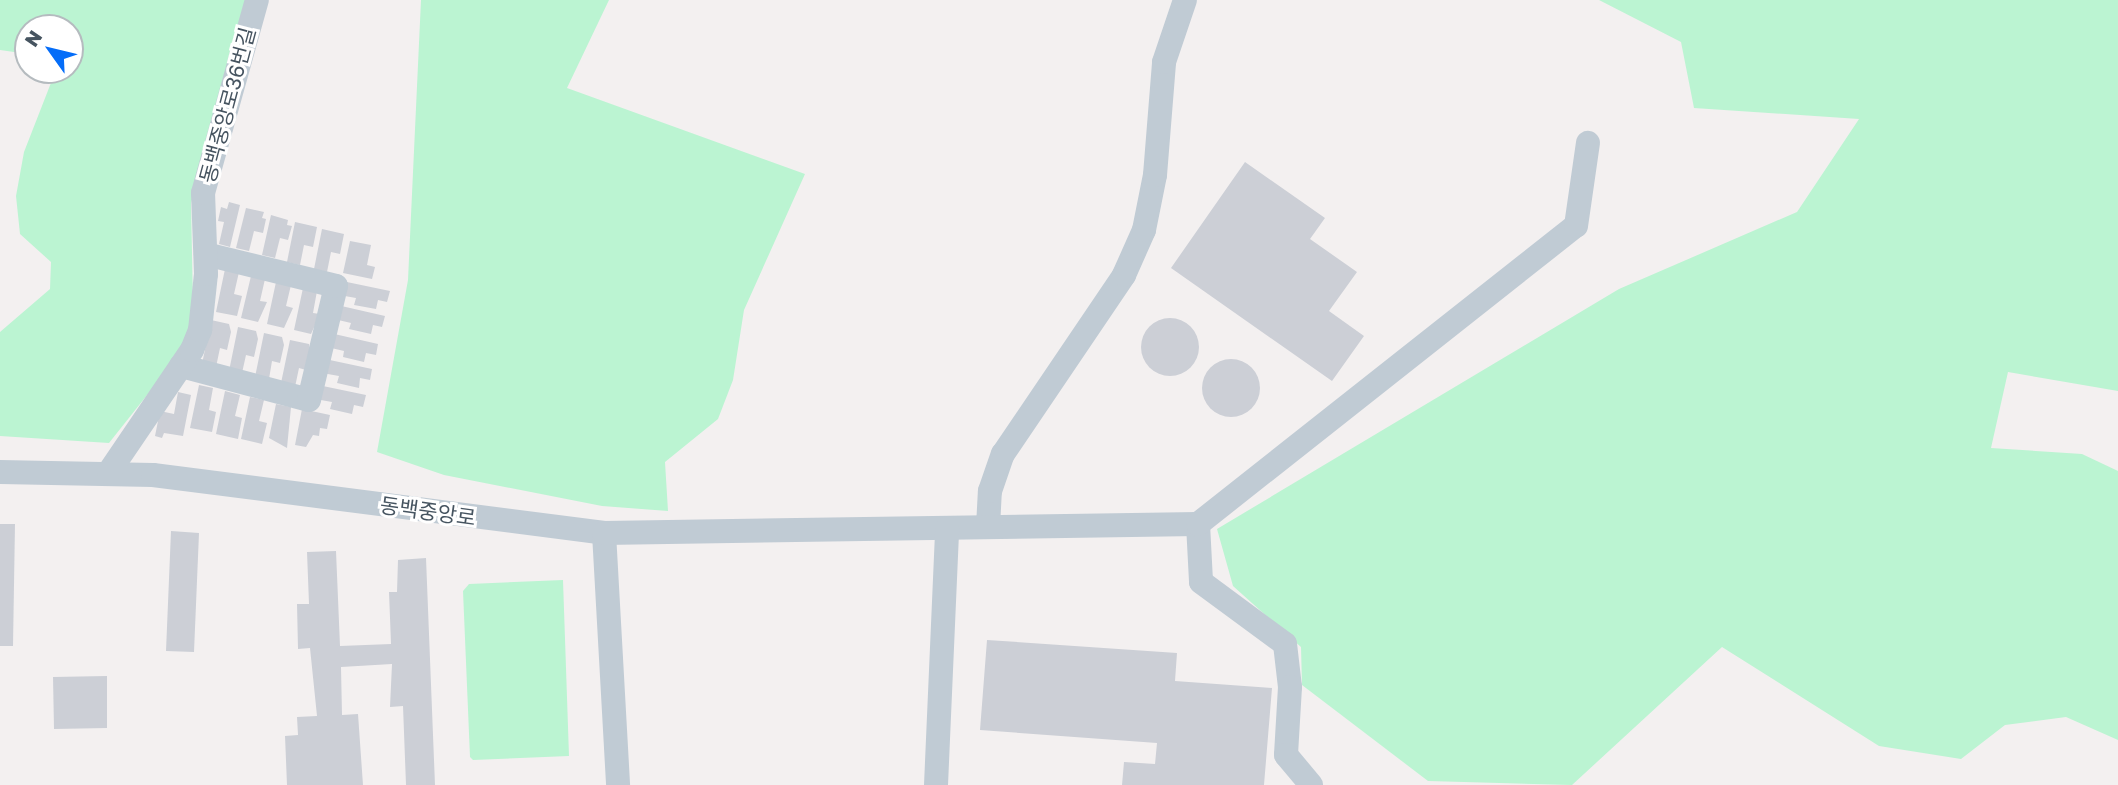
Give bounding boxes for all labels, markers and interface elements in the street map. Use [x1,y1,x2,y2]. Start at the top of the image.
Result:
north arrow [14,14,84,84]
street label: 동백중앙로36번길 [194,24,260,186]
text: N [19,26,46,51]
street label: 동백중앙로 [378,492,478,530]

